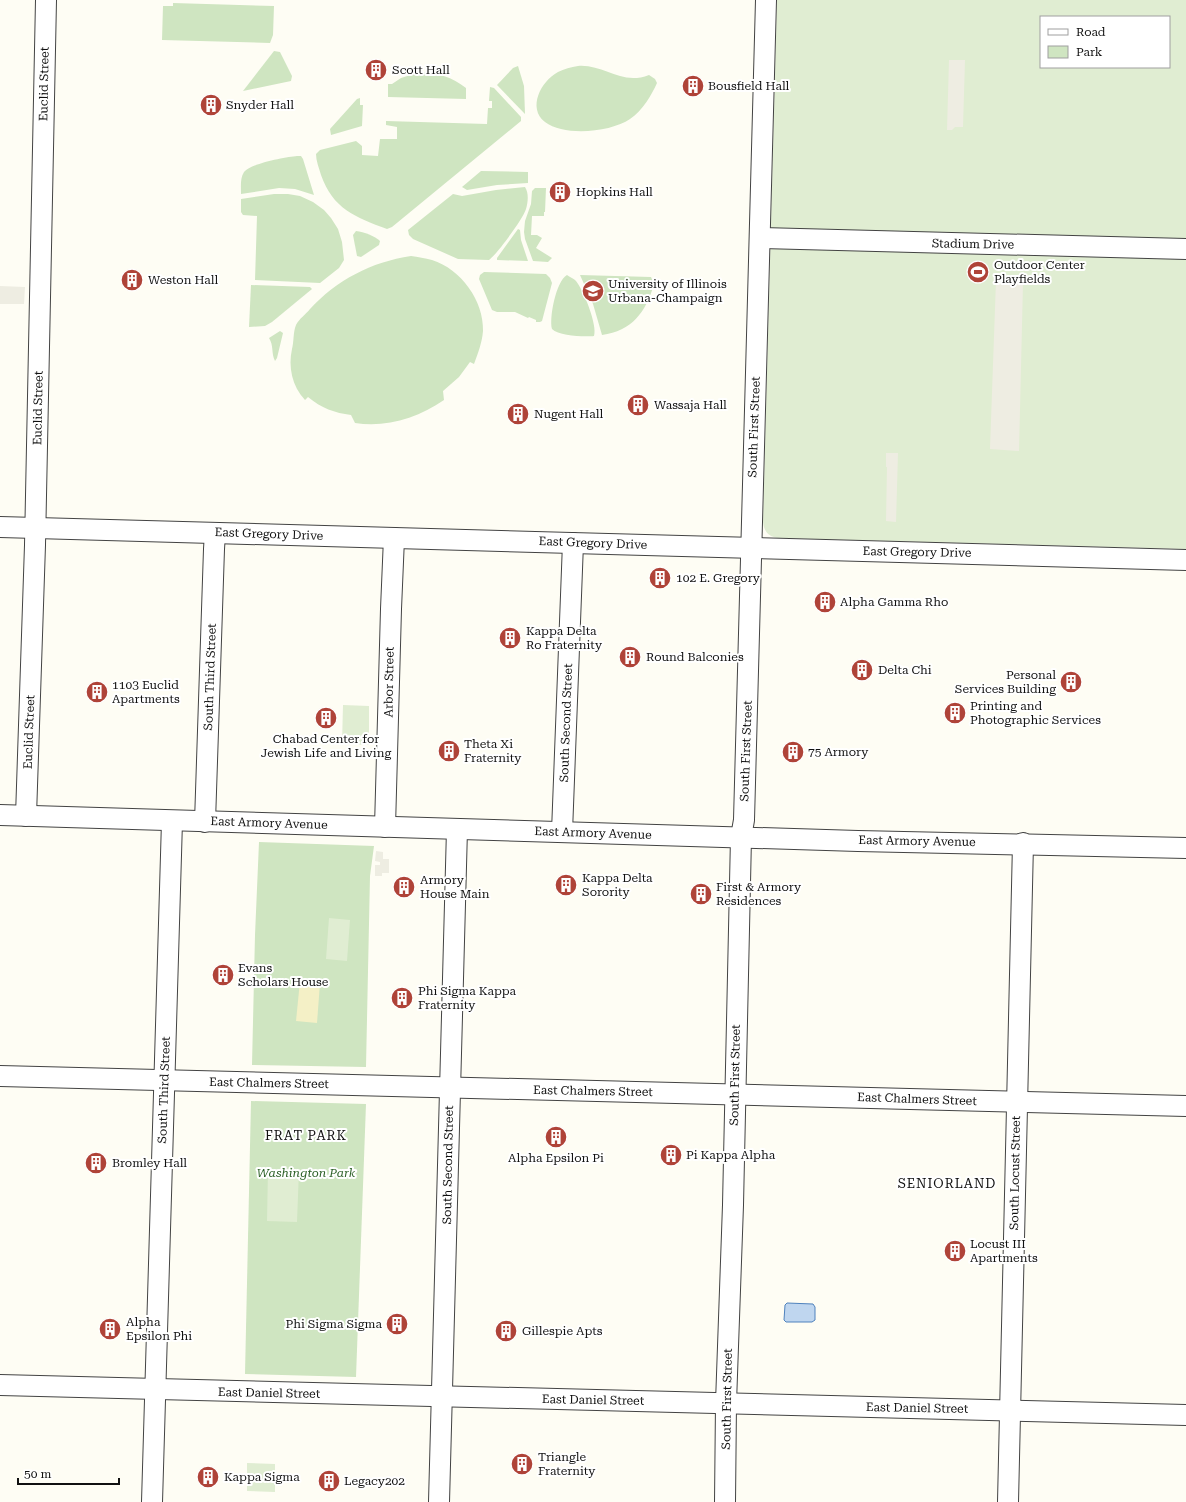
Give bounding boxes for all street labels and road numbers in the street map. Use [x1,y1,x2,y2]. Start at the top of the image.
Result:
street label: Euclid Street [36,46,52,121]
street label: Stadium Drive [932,236,1015,252]
street label: Euclid Street [30,370,46,445]
street label: South First Street [745,376,763,478]
street label: East Gregory Drive [214,525,324,543]
street label: East Gregory Drive [538,534,648,552]
street label: East Gregory Drive [863,544,972,560]
street label: South Third Street [201,623,219,731]
street label: Arbor Street [381,646,397,718]
street label: South Second Street [557,663,575,783]
street label: Euclid Street [21,694,37,769]
street label: South First Street [737,700,755,802]
street label: East Armory Avenue [210,814,328,832]
street label: East Armory Avenue [534,824,652,842]
street label: East Armory Avenue [858,833,976,849]
street label: South First Street [727,1024,743,1126]
street label: South Third Street [155,1036,173,1144]
street label: East Chalmers Street [209,1075,329,1091]
street label: East Chalmers Street [533,1083,653,1099]
street label: East Chalmers Street [857,1090,978,1108]
street label: South Second Street [440,1105,456,1225]
street label: South Locust Street [1007,1115,1023,1230]
street label: South First Street [719,1348,735,1450]
street label: East Daniel Street [218,1385,321,1401]
street label: East Daniel Street [542,1392,645,1408]
street label: East Daniel Street [866,1400,969,1416]

